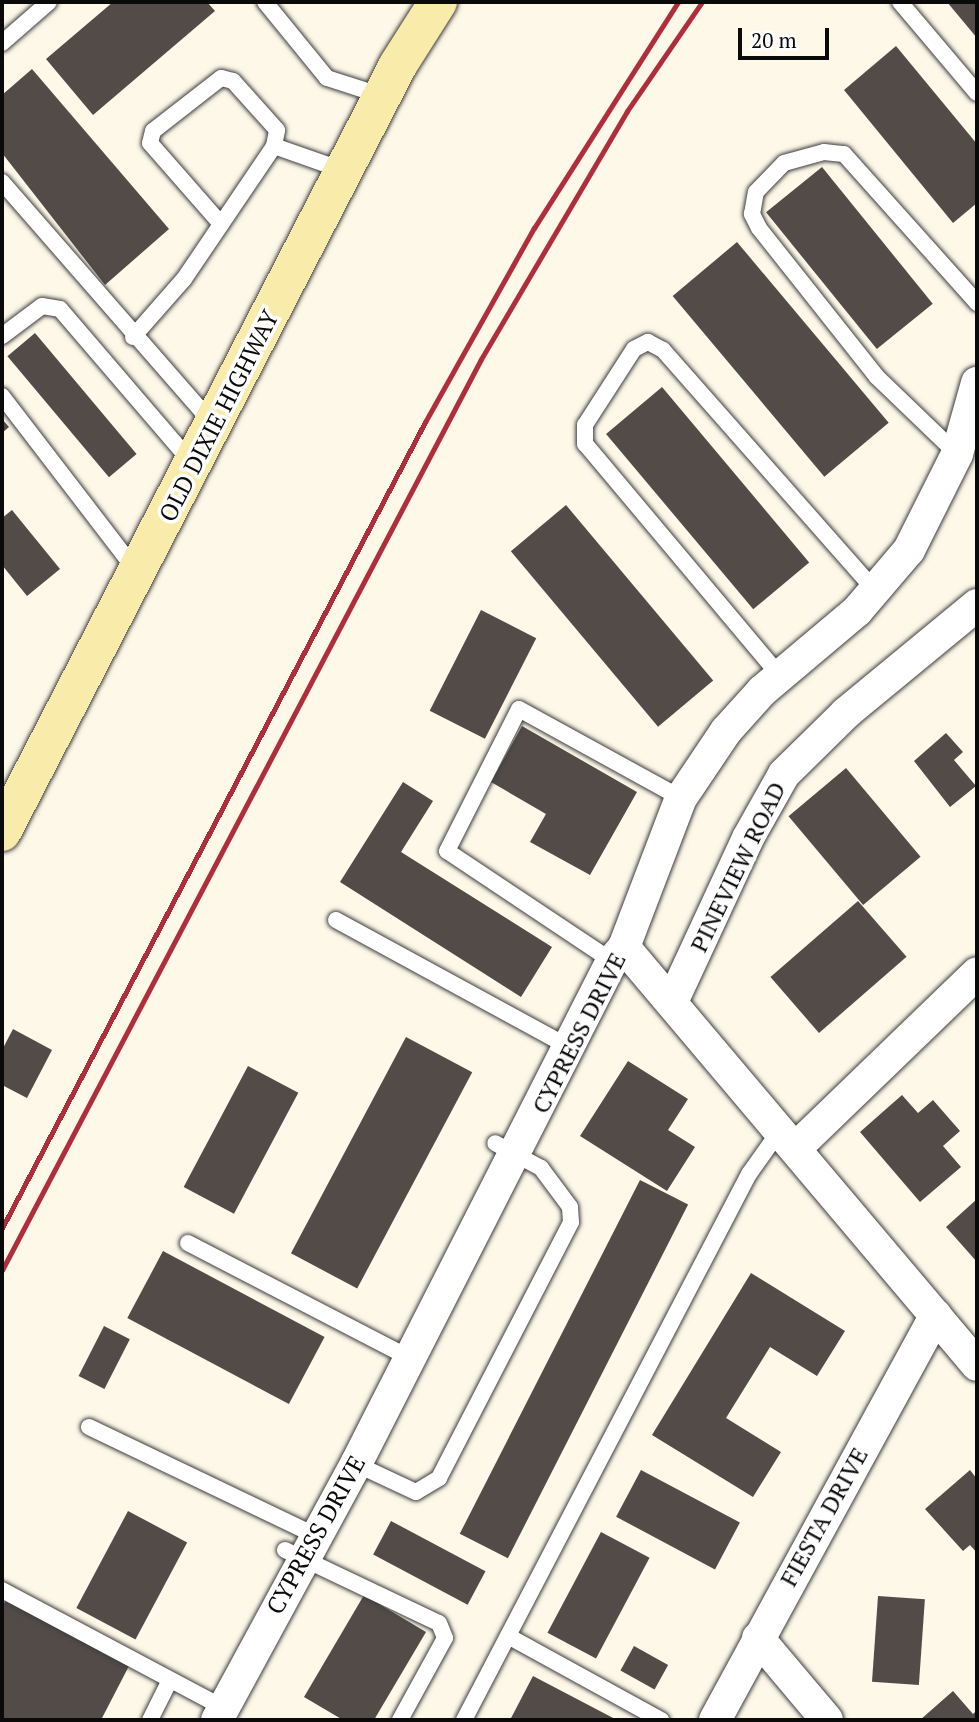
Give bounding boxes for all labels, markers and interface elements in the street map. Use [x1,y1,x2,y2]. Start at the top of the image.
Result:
scale bar [741,14,832,58]
text: 20 m [751,26,797,54]
street label: OLD DIXIE HIGHWAY [153,306,285,526]
street label: PINEVIEW ROAD [684,777,792,957]
street label: CYPRESS DRIVE [526,948,632,1118]
street label: FIESTA DRIVE [774,1442,874,1592]
street label: CYPRESS DRIVE [261,1451,371,1619]

